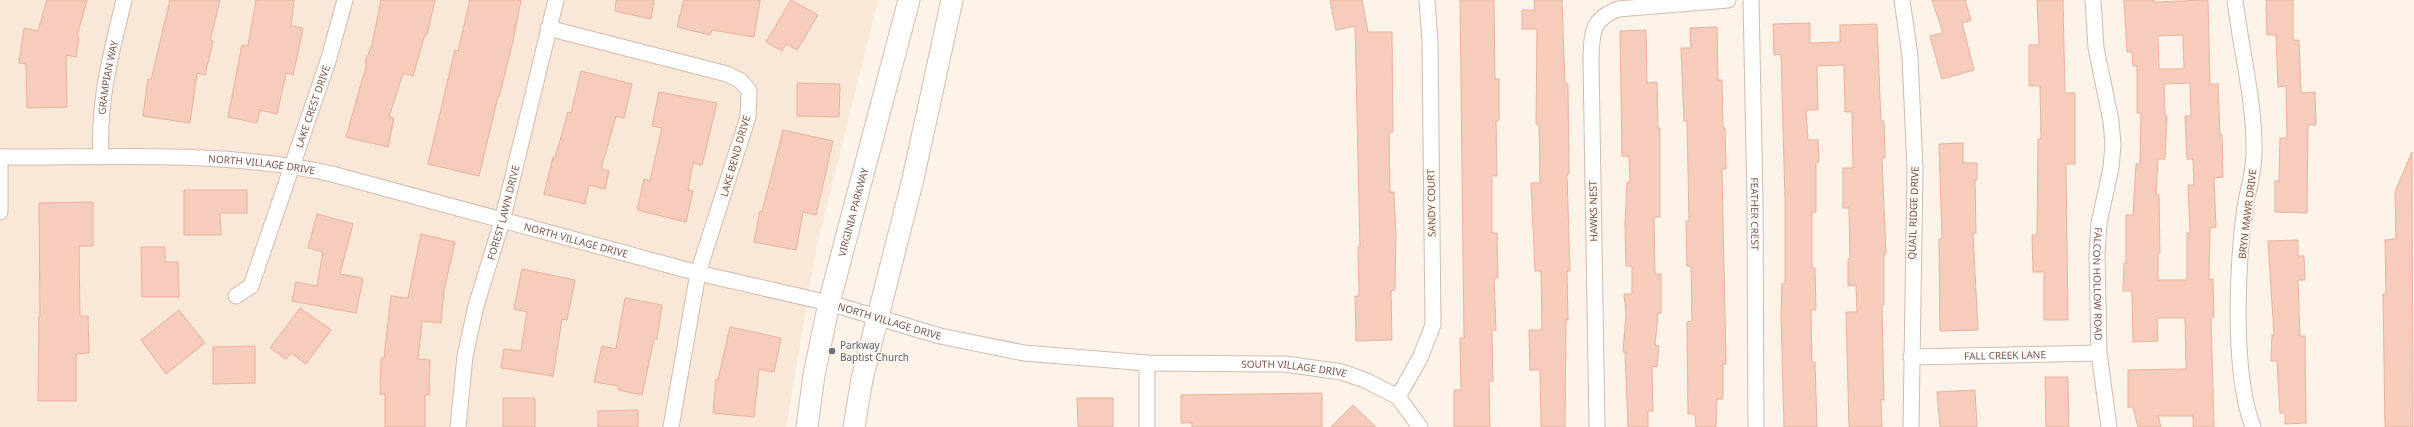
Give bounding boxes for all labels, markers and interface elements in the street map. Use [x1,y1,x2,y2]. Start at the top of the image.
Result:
street label: GRAMPIAN WAY [95,39,121,115]
street label: LAKE CREST DRIVE [292,63,333,149]
street label: LAKE BEND DRIVE [717,114,753,198]
street label: NORTH VILLAGE DRIVE [208,151,316,177]
street label: FOREST LAWN DRIVE [484,164,522,262]
street label: VIRGINIA PARKWAY [835,166,871,258]
street label: QUAIL RIDGE DRIVE [1904,166,1922,260]
street label: SANDY COURT [1423,168,1439,237]
street label: BRYN MAWR DRIVE [2235,168,2259,260]
street label: FEATHER CREST [1748,177,1762,251]
street label: HAWKS NEST [1585,180,1601,242]
street label: NORTH VILLAGE DRIVE [522,219,630,261]
street label: FALCON HOLLOW ROAD [2090,227,2106,341]
street label: NORTH VILLAGE DRIVE [836,299,943,343]
place label: Parkway Baptist Church [840,338,909,364]
marker: Parkway Baptist Church [827,346,837,356]
street label: FALL CREEK LANE [1964,347,2046,363]
street label: SOUTH VILLAGE DRIVE [1241,357,1349,380]

